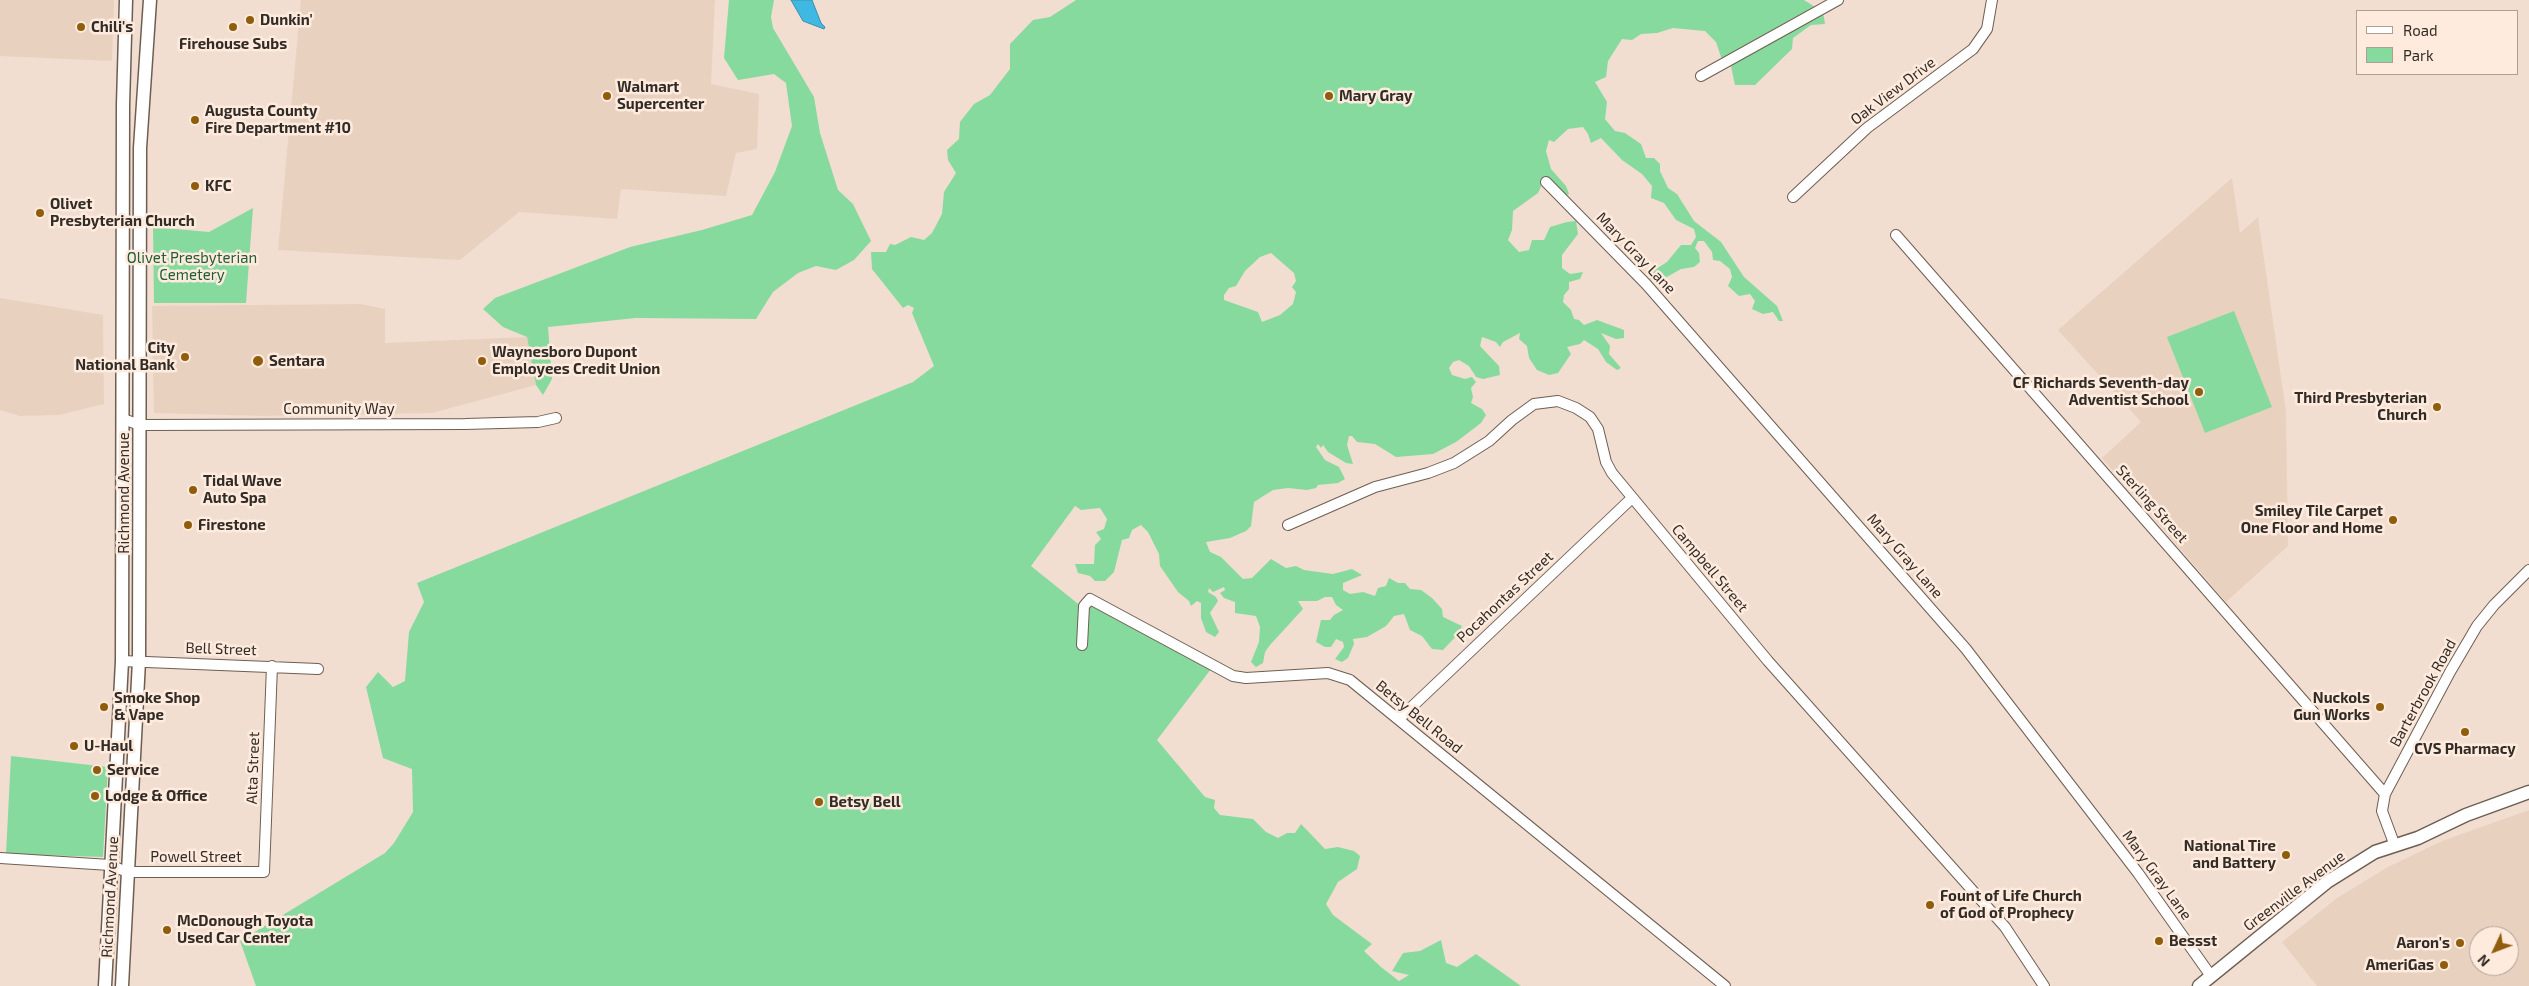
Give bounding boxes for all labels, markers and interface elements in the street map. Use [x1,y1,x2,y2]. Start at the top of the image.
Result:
legend [2356,10,2519,75]
place label: Dunkin' [260,11,313,29]
marker: Dunkin' [244,14,256,26]
place label: Chili's [91,18,133,36]
marker: Chili's [75,21,87,33]
marker: Firehouse Subs [227,21,239,33]
text: Road [2403,21,2438,39]
place label: Firehouse Subs [179,35,287,53]
text: Park [2403,46,2434,64]
street label: Oak View Drive [1847,53,1939,129]
place label: Walmart Supercenter [617,78,704,113]
place label: Mary Gray [1339,87,1412,105]
marker: Walmart Supercenter [601,90,613,102]
marker: Mary Gray [1323,90,1335,102]
place label: Augusta County Fire Department #10 [205,102,351,137]
marker: Augusta County Fire Department #10 [189,114,201,126]
place label: KFC [205,177,232,195]
marker: KFC [189,180,201,192]
place label: Olivet Presbyterian Church [50,195,195,230]
marker: Olivet Presbyterian Church [34,207,46,219]
street label: Mary Gray Lane [1593,208,1679,298]
park label: Olivet Presbyterian Cemetery [127,249,257,284]
place label: City National Bank [75,339,175,374]
place label: Waynesboro Dupont Employees Credit Union [492,343,660,378]
marker: City National Bank [179,351,191,363]
place label: Sentara [269,352,325,370]
marker: Sentara [251,354,265,368]
marker: Waynesboro Dupont Employees Credit Union [476,355,488,367]
place label: CF Richards Seventh-day Adventist School [2013,374,2189,409]
marker: CF Richards Seventh-day Adventist School [2193,386,2205,398]
place label: Third Presbyterian Church [2294,389,2427,424]
street label: Community Way [283,400,395,418]
marker: Third Presbyterian Church [2431,401,2443,413]
street label: Richmond Avenue [115,432,133,554]
street label: Sterling Street [2112,461,2192,547]
place label: Tidal Wave Auto Spa [203,472,282,507]
marker: Tidal Wave Auto Spa [187,484,199,496]
place label: Smiley Tile Carpet One Floor and Home [2241,502,2383,537]
street label: Mary Gray Lane [1863,510,1947,602]
marker: Smiley Tile Carpet One Floor and Home [2387,514,2399,526]
place label: Firestone [198,516,266,534]
marker: Firestone [182,519,194,531]
street label: Campbell Street [1668,520,1752,616]
street label: Pocahontas Street [1453,548,1557,646]
street label: Barterbrook Road [2386,636,2460,750]
street label: Bell Street [185,639,257,659]
street label: Betsy Bell Road [1372,677,1466,757]
place label: Smoke Shop & Vape [114,689,200,724]
place label: Nuckols Gun Works [2293,689,2370,724]
marker: Smoke Shop & Vape [98,701,110,713]
marker: Nuckols Gun Works [2374,701,2386,713]
marker: CVS Pharmacy [2459,726,2471,738]
street label: Alta Street [243,731,263,805]
place label: U-Haul [84,737,133,755]
marker: U-Haul [68,740,80,752]
place label: CVS Pharmacy [2414,740,2516,758]
place label: Service [107,761,159,779]
marker: Service [91,764,103,776]
place label: Lodge & Office [105,787,207,805]
marker: Lodge & Office [89,790,101,802]
place label: Betsy Bell [829,793,901,811]
marker: Betsy Bell [813,796,825,808]
street label: Mary Gray Lane [2118,827,2196,923]
street label: Richmond Avenue [98,836,122,958]
place label: National Tire and Battery [2184,837,2276,872]
street label: Greenville Avenue [2240,847,2348,935]
street label: Powell Street [150,848,242,866]
marker: National Tire and Battery [2280,849,2292,861]
place label: Fount of Life Church of God of Prophecy [1940,887,2082,922]
marker: Fount of Life Church of God of Prophecy [1924,899,1936,911]
place label: McDonough Toyota Used Car Center [177,912,313,947]
marker: McDonough Toyota Used Car Center [161,924,173,936]
north arrow [2469,926,2519,976]
place label: Bessst [2169,932,2217,950]
place label: Aaron's [2397,934,2450,952]
marker: Bessst [2153,935,2165,947]
marker: Aaron's [2454,937,2466,949]
text: N [2474,951,2493,970]
place label: AmeriGas [2366,956,2434,974]
marker: AmeriGas [2438,959,2450,971]

